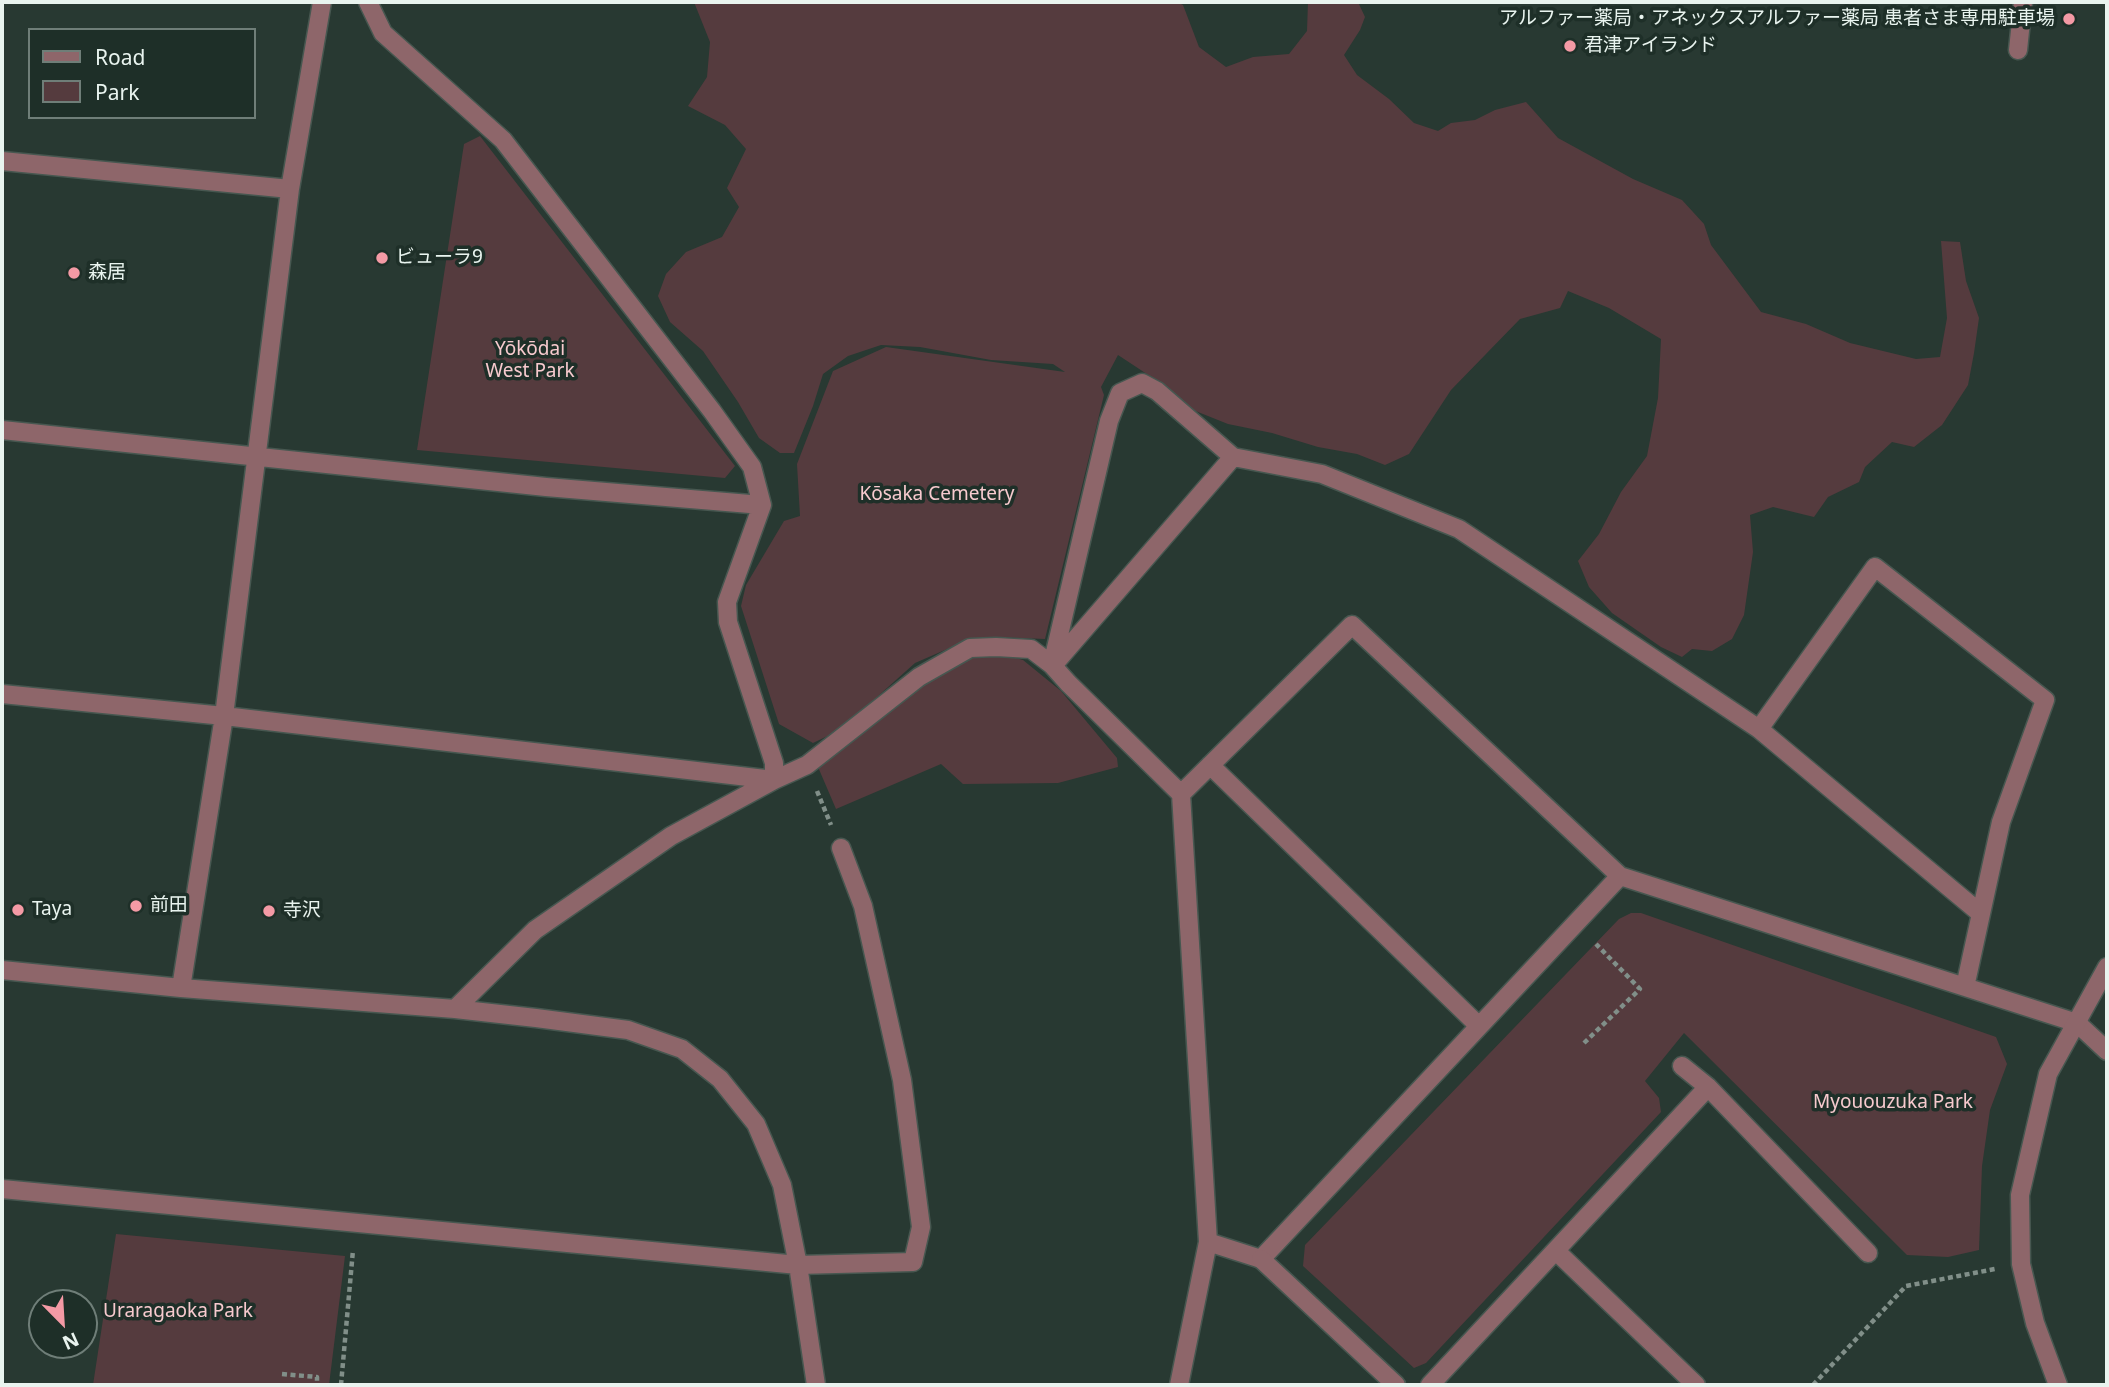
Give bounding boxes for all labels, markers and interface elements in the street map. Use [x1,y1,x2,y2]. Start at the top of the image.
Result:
place label: アルファー薬局・アネックスアルファー薬局 患者さま専用駐車場 [1499,8,2055,30]
marker: アルファー薬局・アネックスアルファー薬局 患者さま専用駐車場 [2061,11,2077,27]
legend [28,28,256,119]
place label: 君津アイランド [1584,35,1717,57]
marker: 君津アイランド [1562,38,1578,54]
text: Road [95,43,145,71]
text: Park [95,78,139,106]
place label: ビューラ9 [396,247,483,269]
marker: ビューラ9 [374,250,390,266]
place label: 森居 [88,262,126,284]
marker: 森居 [66,265,82,281]
park label: Yōkōdai West Park [485,339,575,383]
park label: Kōsaka Cemetery [859,484,1015,506]
place label: 前田 [150,895,188,917]
marker: 前田 [128,898,144,914]
place label: Taya [32,899,72,921]
place label: 寺沢 [283,900,321,922]
marker: Taya [10,902,26,918]
marker: 寺沢 [261,903,277,919]
park label: Myououzuka Park [1813,1092,1973,1114]
north arrow [28,1289,98,1359]
park label: Uraragaoka Park [103,1301,253,1323]
text: N [58,1326,83,1356]

